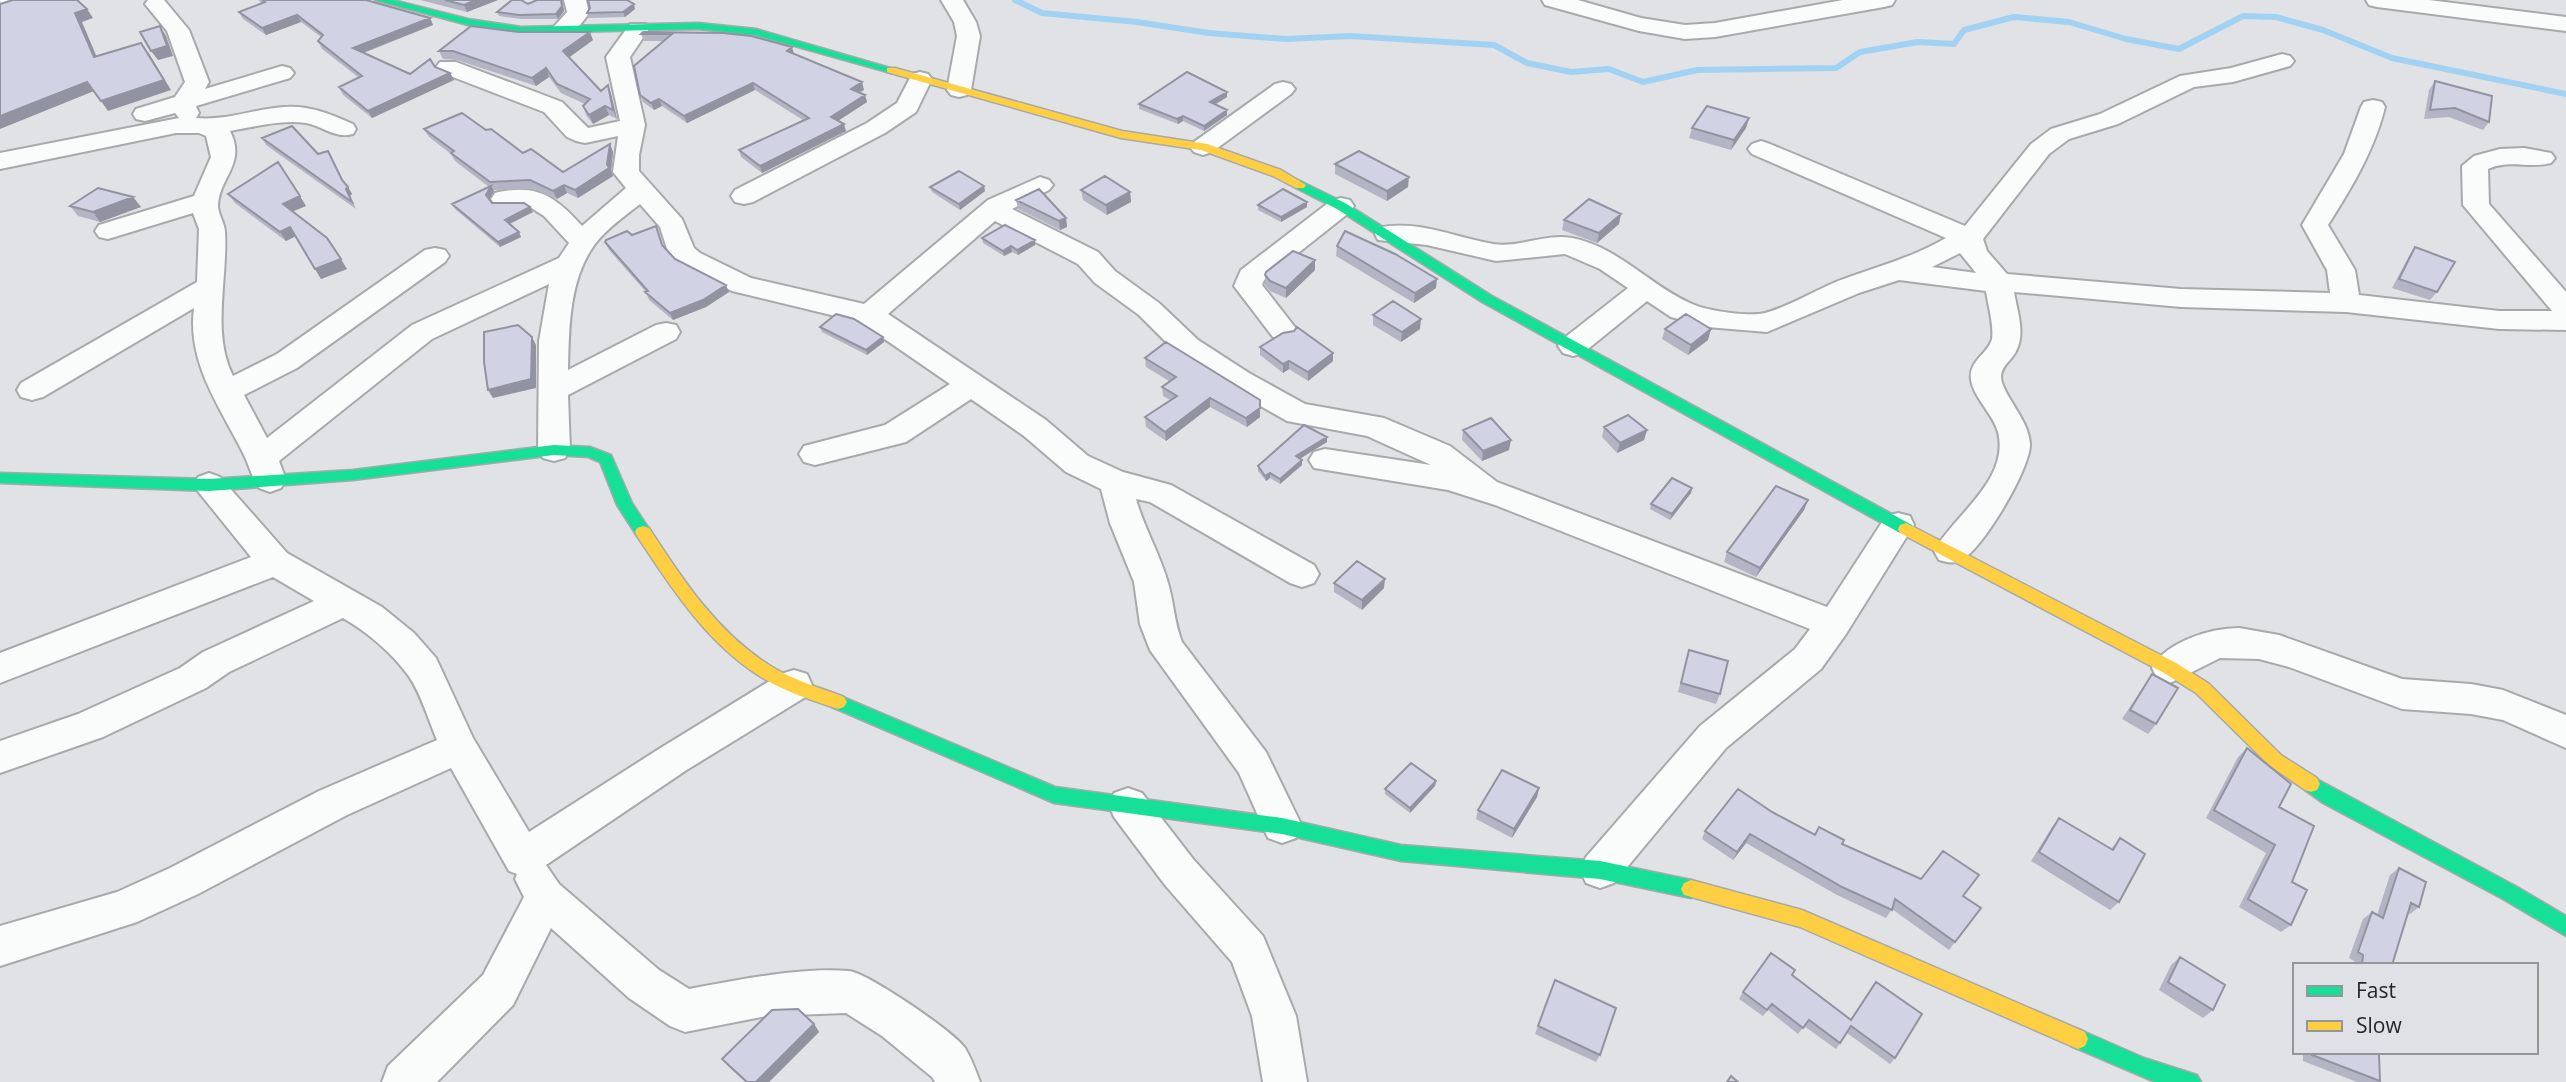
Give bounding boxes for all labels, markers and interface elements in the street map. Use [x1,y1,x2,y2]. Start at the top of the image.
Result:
legend [2293,963,2538,1054]
text: Fast [2356,976,2396,1004]
text: Slow [2356,1011,2402,1039]

